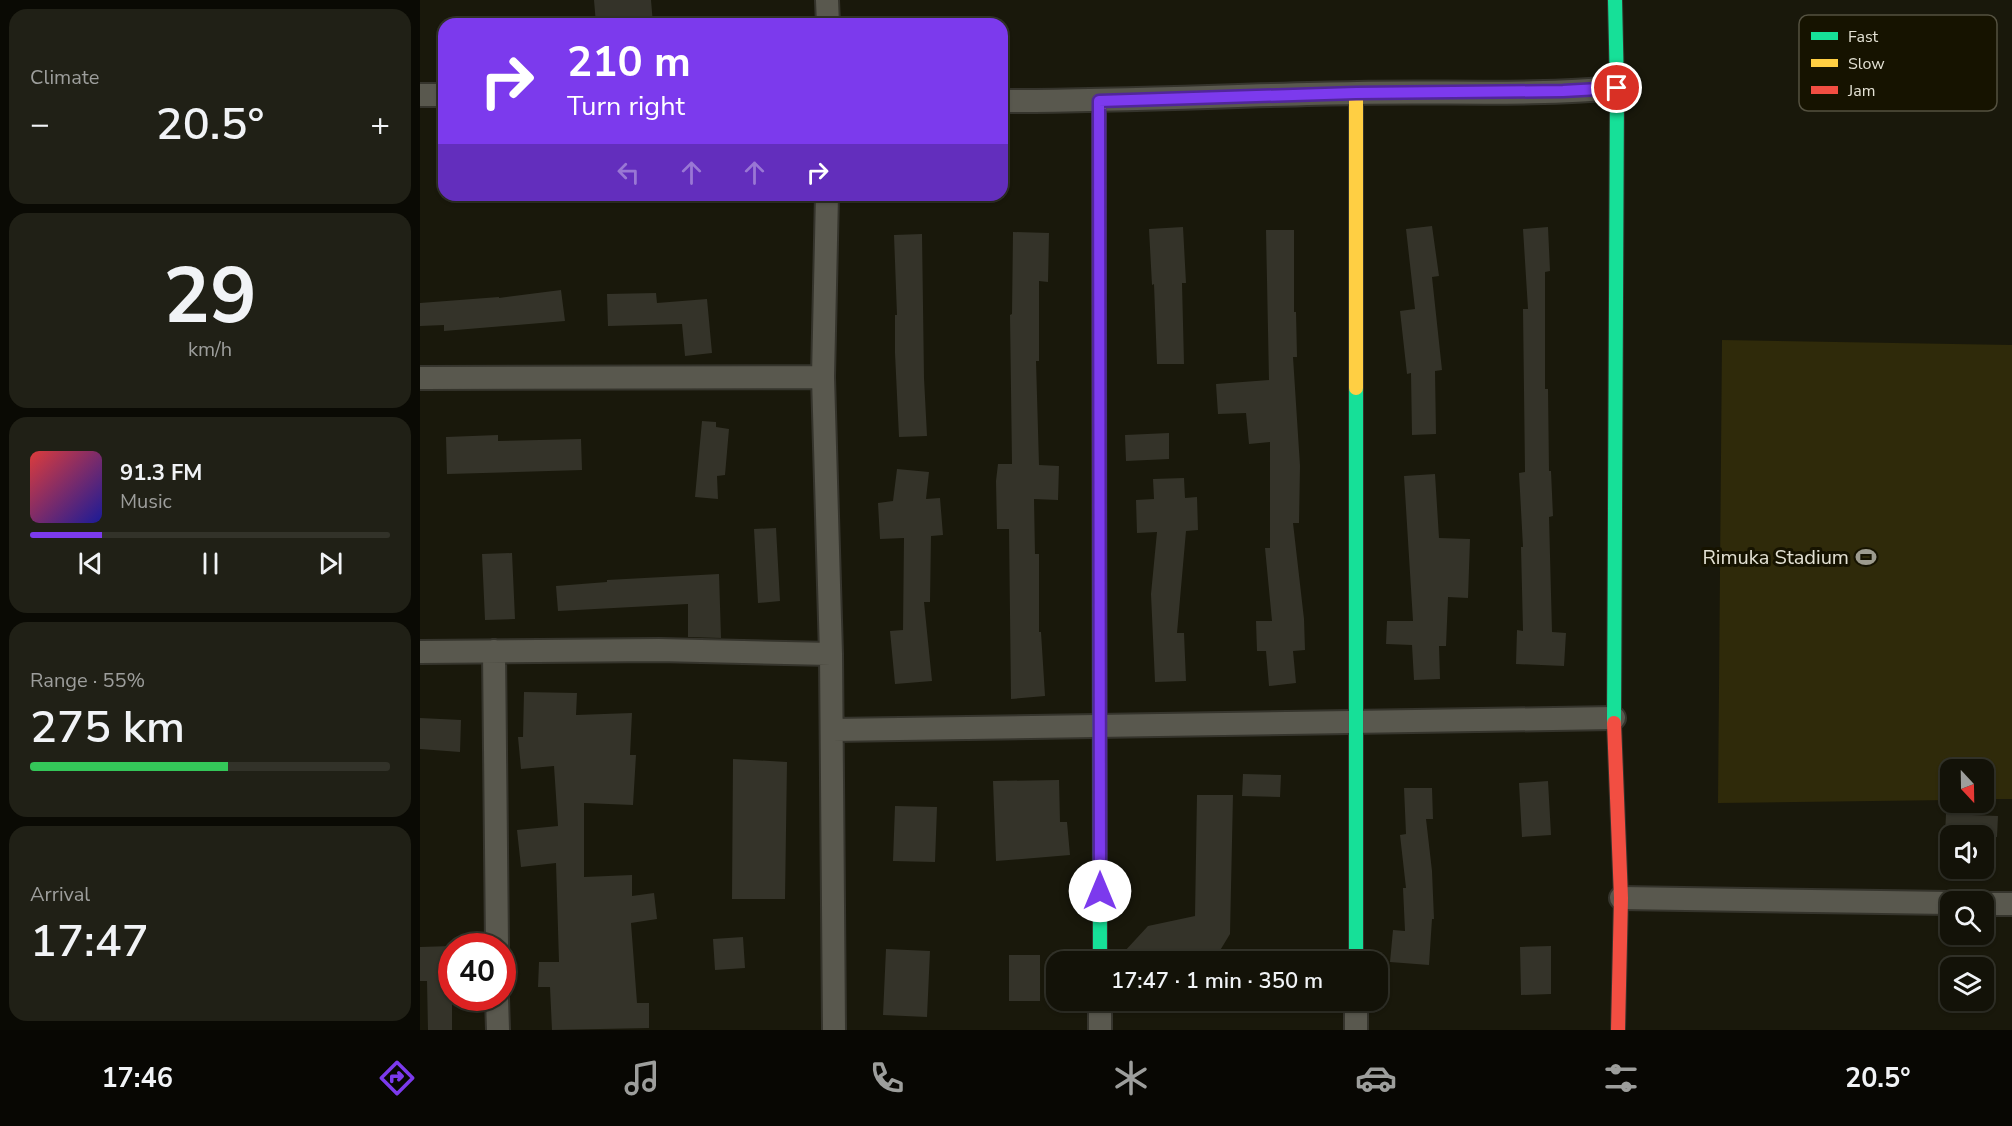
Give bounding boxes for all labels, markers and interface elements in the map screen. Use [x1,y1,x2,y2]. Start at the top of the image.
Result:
legend [1799,15,1997,111]
text: Fast [1848,26,1879,48]
text: 210 m [567,34,691,91]
icon: right [468,42,546,120]
text: Slow [1848,53,1885,75]
pin [1591,62,1642,113]
text: Climate [30,64,99,91]
icon: arrive [1600,71,1633,104]
text: Jam [1847,80,1875,102]
text: Turn right [567,88,685,125]
text: 20.5° [156,94,264,155]
text: − [30,102,50,147]
text: + [370,102,390,147]
icon: left [612,156,645,189]
icon: ahead [675,156,708,189]
icon: ahead [738,156,771,189]
icon: right [801,156,834,189]
text: 29 [163,243,257,350]
text: km/h [188,336,232,363]
text: 91.3 FM [120,458,202,488]
text: Music [120,488,172,515]
place label: Rimuka Stadium [1702,544,1849,571]
sports icon: Rimuka Stadium [1854,545,1878,569]
icon: previous [74,547,107,580]
icon: pause [194,547,227,580]
icon: next [314,547,347,580]
text: Range · 55% [30,667,145,694]
text: 275 km [30,697,185,758]
north arrow [1940,759,1994,813]
map controls [1940,759,1994,1011]
button: sound [1940,825,1994,879]
position arrow [1068,859,1132,923]
text: Arrival [30,881,90,908]
button: search [1940,891,1994,945]
text: 17:47 [30,911,149,972]
speed limit sign: 40 [438,933,516,1011]
button: layers [1940,957,1994,1011]
text: 17:47 · 1 min · 350 m [1111,966,1323,996]
icon: directions [376,1057,418,1099]
icon: music [621,1057,663,1099]
icon: phone [866,1057,908,1099]
icon: climate [1110,1057,1152,1099]
icon: car [1355,1057,1397,1099]
icon: filters [1600,1057,1642,1099]
text: 17:46 [101,1060,173,1097]
text: 20.5° [1845,1060,1910,1097]

